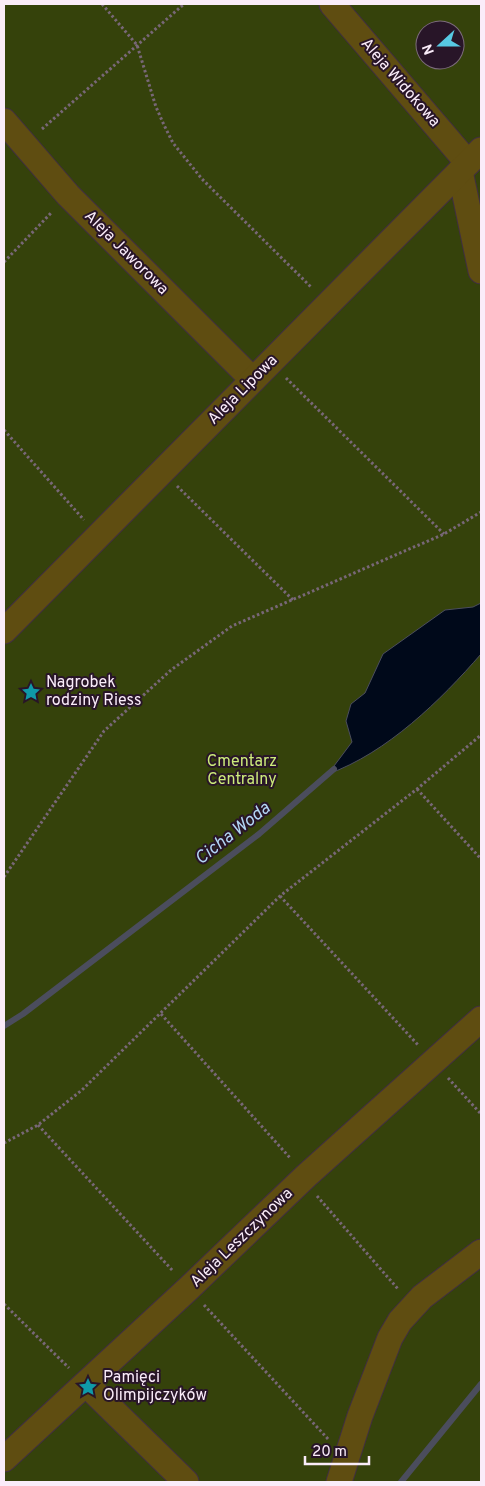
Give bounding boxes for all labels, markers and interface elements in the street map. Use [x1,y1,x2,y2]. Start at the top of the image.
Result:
north arrow [415,20,465,70]
street label: Aleja Widokowa [356,34,444,132]
text: N [420,41,439,57]
street label: Aleja Jaworowa [80,207,172,299]
street label: Aleja Lipowa [204,351,282,429]
place label: Nagrobek rodziny Riess [46,673,142,711]
place icon: Nagrobek rodziny Riess [20,681,42,703]
park label: Cmentarz Centralny [207,752,277,790]
water label: Cicha Woda [191,797,276,871]
street label: Aleja Leszczynowa [187,1184,297,1292]
place label: Pamięci Olimpijczyków [103,1368,207,1406]
place icon: Pamięci Olimpijczyków [77,1376,99,1398]
scale bar [305,1434,369,1466]
text: 20 m [312,1443,347,1462]

